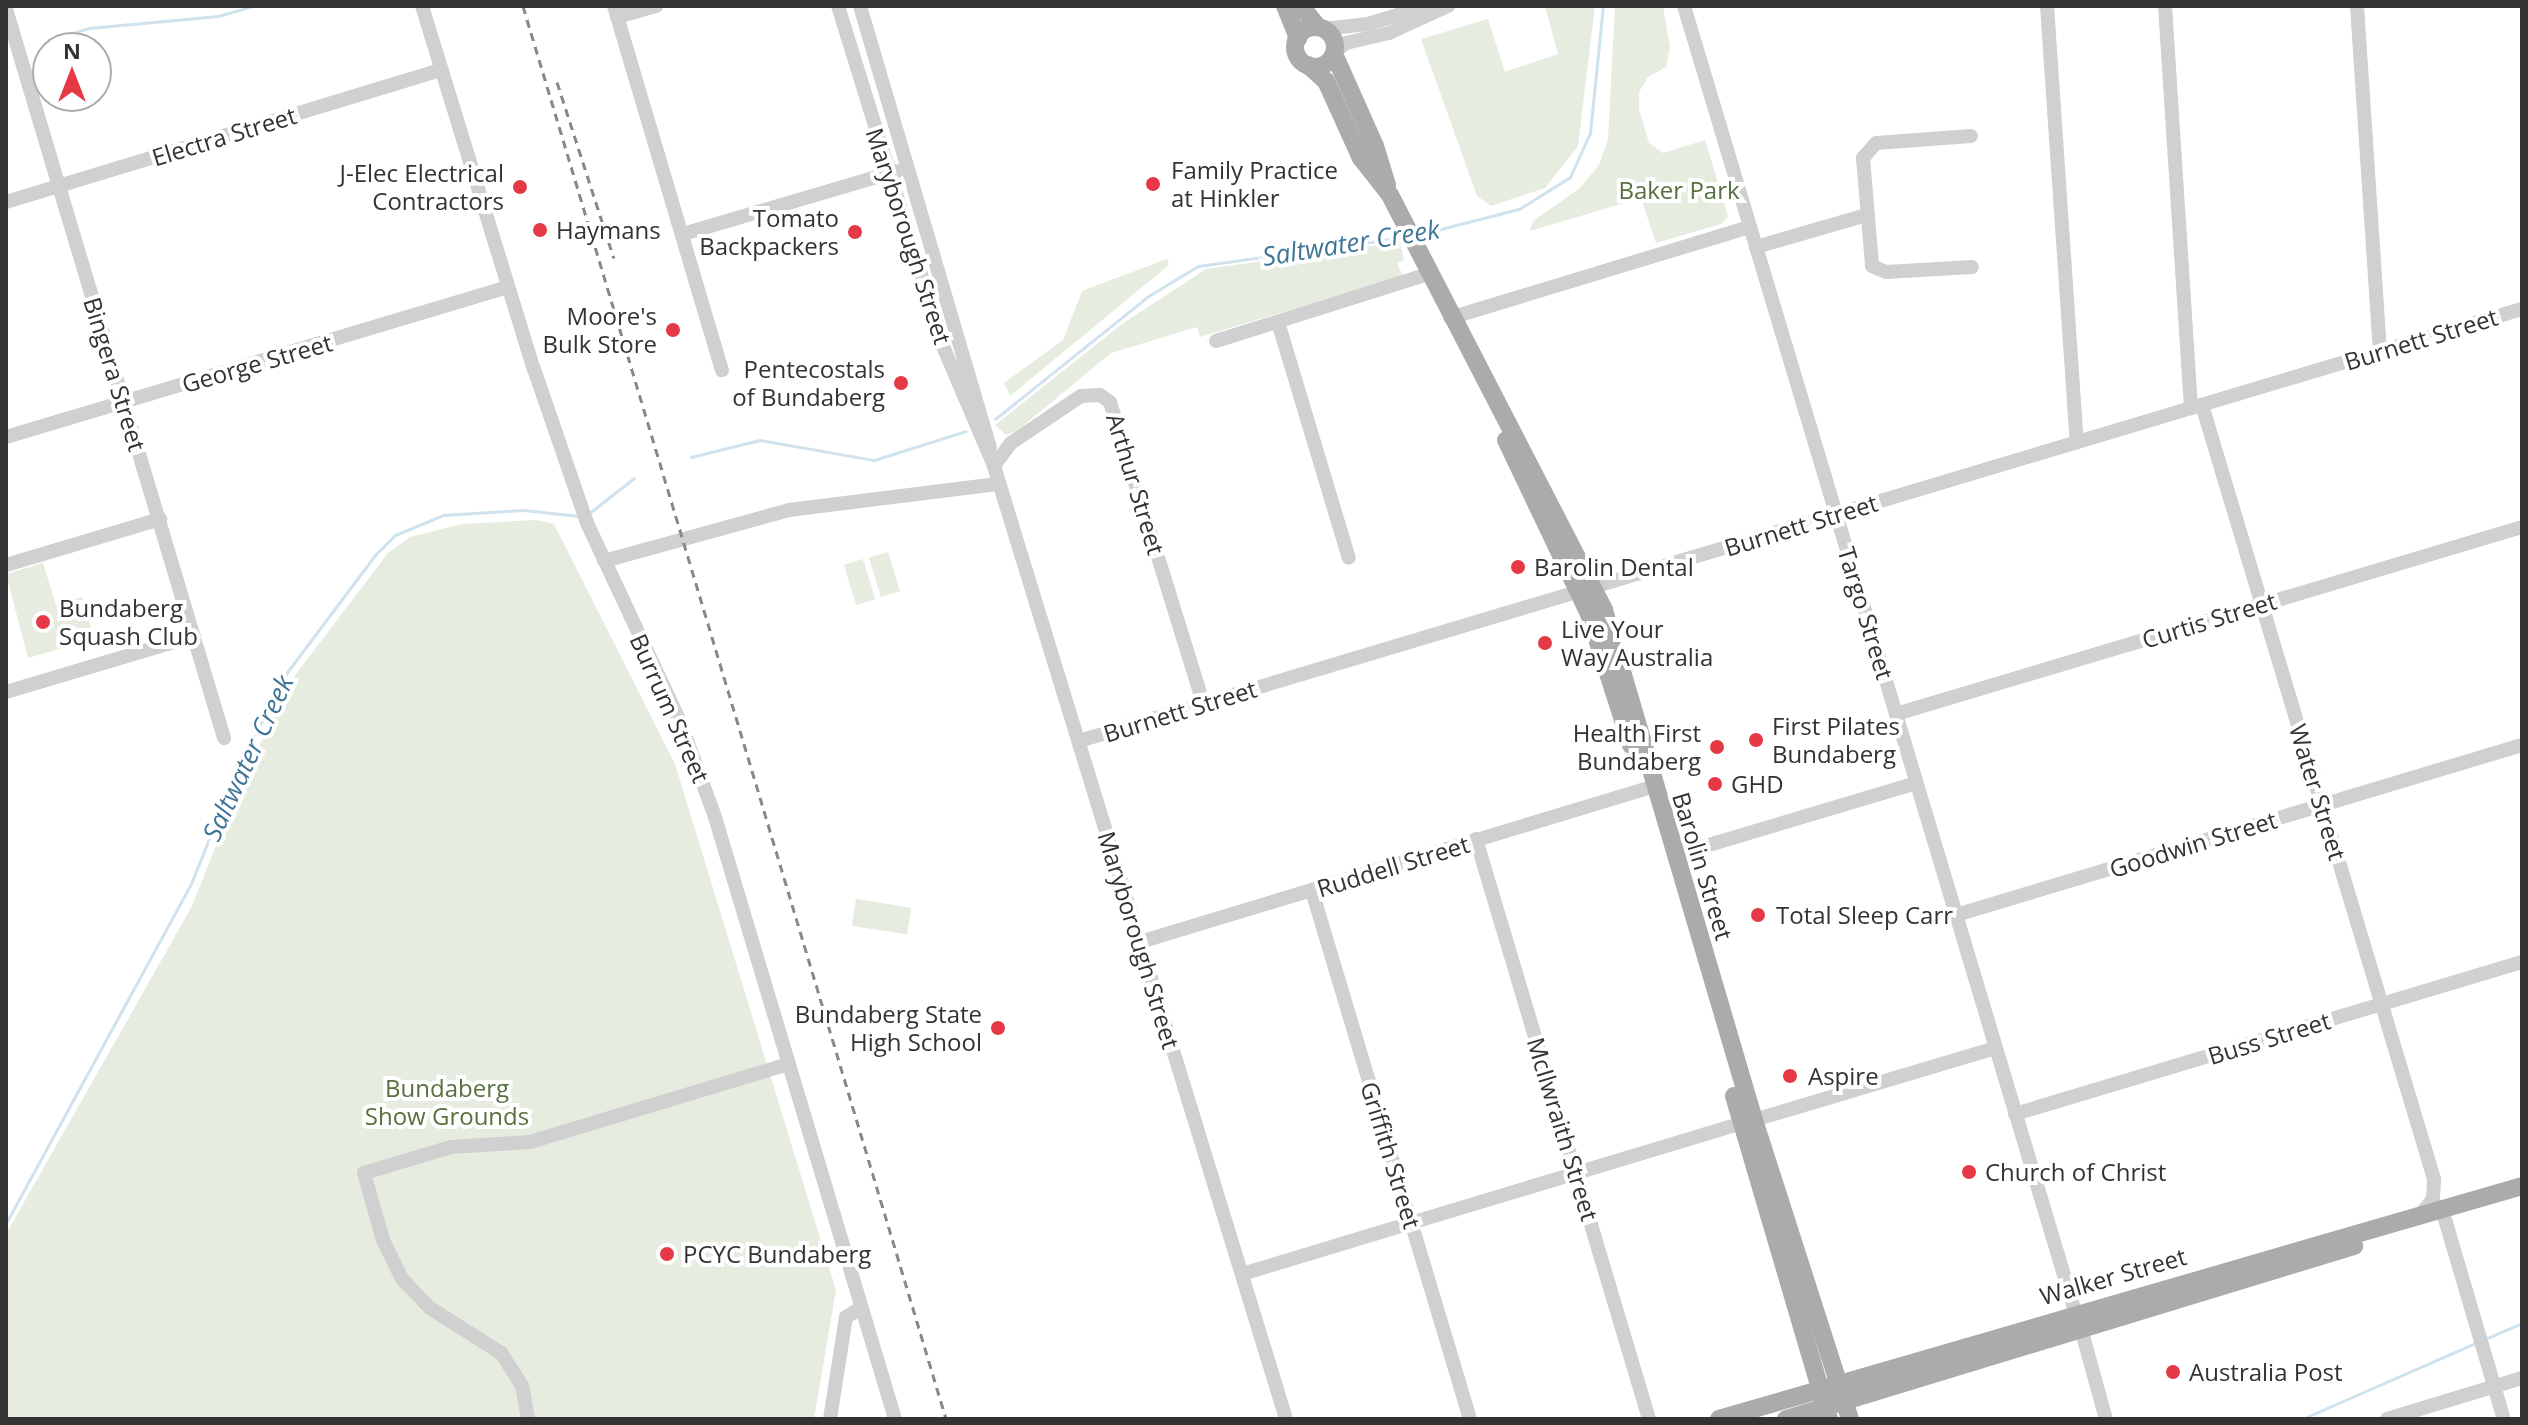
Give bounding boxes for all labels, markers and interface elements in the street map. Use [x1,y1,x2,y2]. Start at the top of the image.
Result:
north arrow [32,32,112,112]
text: N [63,35,81,65]
street label: Electra Street [148,100,300,172]
street label: Maryborough Street [860,124,958,348]
place label: Family Practice at Hinkler [1171,156,1338,212]
place label: J-Elec Electrical Contractors [340,159,504,215]
marker: Family Practice at Hinkler [1142,173,1164,195]
park label: Baker Park [1618,176,1740,204]
marker: J-Elec Electrical Contractors [511,178,529,196]
place label: Tomato Backpackers [699,204,839,260]
water label: Saltwater Creek [1260,214,1442,272]
place label: Haymans [556,216,661,244]
marker: Haymans [531,221,549,239]
marker: Tomato Backpackers [846,223,864,241]
street label: Bingera Street [78,294,152,454]
place label: Moore's Bulk Store [542,302,657,358]
street label: Burnett Street [2341,302,2501,376]
marker: Moore's Bulk Store [664,321,682,339]
street label: George Street [179,328,335,398]
place label: Pentecostals of Bundaberg [732,355,885,411]
marker: Pentecostals of Bundaberg [892,374,910,392]
street label: Arthur Street [1101,410,1171,558]
street label: Burnett Street [1721,488,1881,562]
street label: Targo Street [1832,543,1900,683]
place label: Barolin Dental [1534,553,1694,581]
marker: Barolin Dental [1509,558,1527,576]
street label: Curtis Street [2138,586,2280,654]
place label: Bundaberg Squash Club [59,594,198,650]
marker: Bundaberg Squash Club [34,613,52,631]
place label: Live Your Way Australia [1561,615,1713,671]
street label: Burrum Street [624,629,716,787]
marker: Live Your Way Australia [1536,634,1554,652]
water label: Saltwater Creek [196,670,300,846]
street label: Burnett Street [1100,674,1260,748]
place label: First Pilates Bundaberg [1772,712,1900,768]
place label: Health First Bundaberg [1573,719,1701,775]
street label: Water Street [2284,721,2352,863]
marker: First Pilates Bundaberg [1747,731,1765,749]
marker: Health First Bundaberg [1708,738,1726,756]
place label: GHD [1731,770,1784,798]
marker: GHD [1706,775,1724,793]
street label: Barolin Street [1667,789,1739,943]
street label: Goodwin Street [2106,805,2280,883]
street label: Maryborough Street [1092,828,1186,1052]
street label: Ruddell Street [1313,829,1473,903]
place label: Total Sleep Carr [1776,901,1953,929]
marker: Total Sleep Carr [1747,904,1769,926]
place label: Bundaberg State High School [795,1000,982,1056]
street label: Buss Street [2204,1006,2334,1070]
marker: Bundaberg State High School [989,1019,1007,1037]
street label: McIlwraith Street [1521,1034,1605,1224]
place label: Aspire [1808,1062,1879,1090]
marker: Aspire [1779,1065,1801,1087]
park label: Bundaberg Show Grounds [365,1074,529,1130]
street label: Griffith Street [1355,1078,1427,1232]
place label: Church of Christ [1985,1158,2166,1186]
marker: Church of Christ [1960,1163,1978,1181]
place label: PCYC Bundaberg [683,1240,871,1268]
street label: Walker Street [2037,1241,2189,1311]
marker: PCYC Bundaberg [658,1245,676,1263]
place label: Australia Post [2189,1358,2343,1386]
marker: Australia Post [2164,1363,2182,1381]

